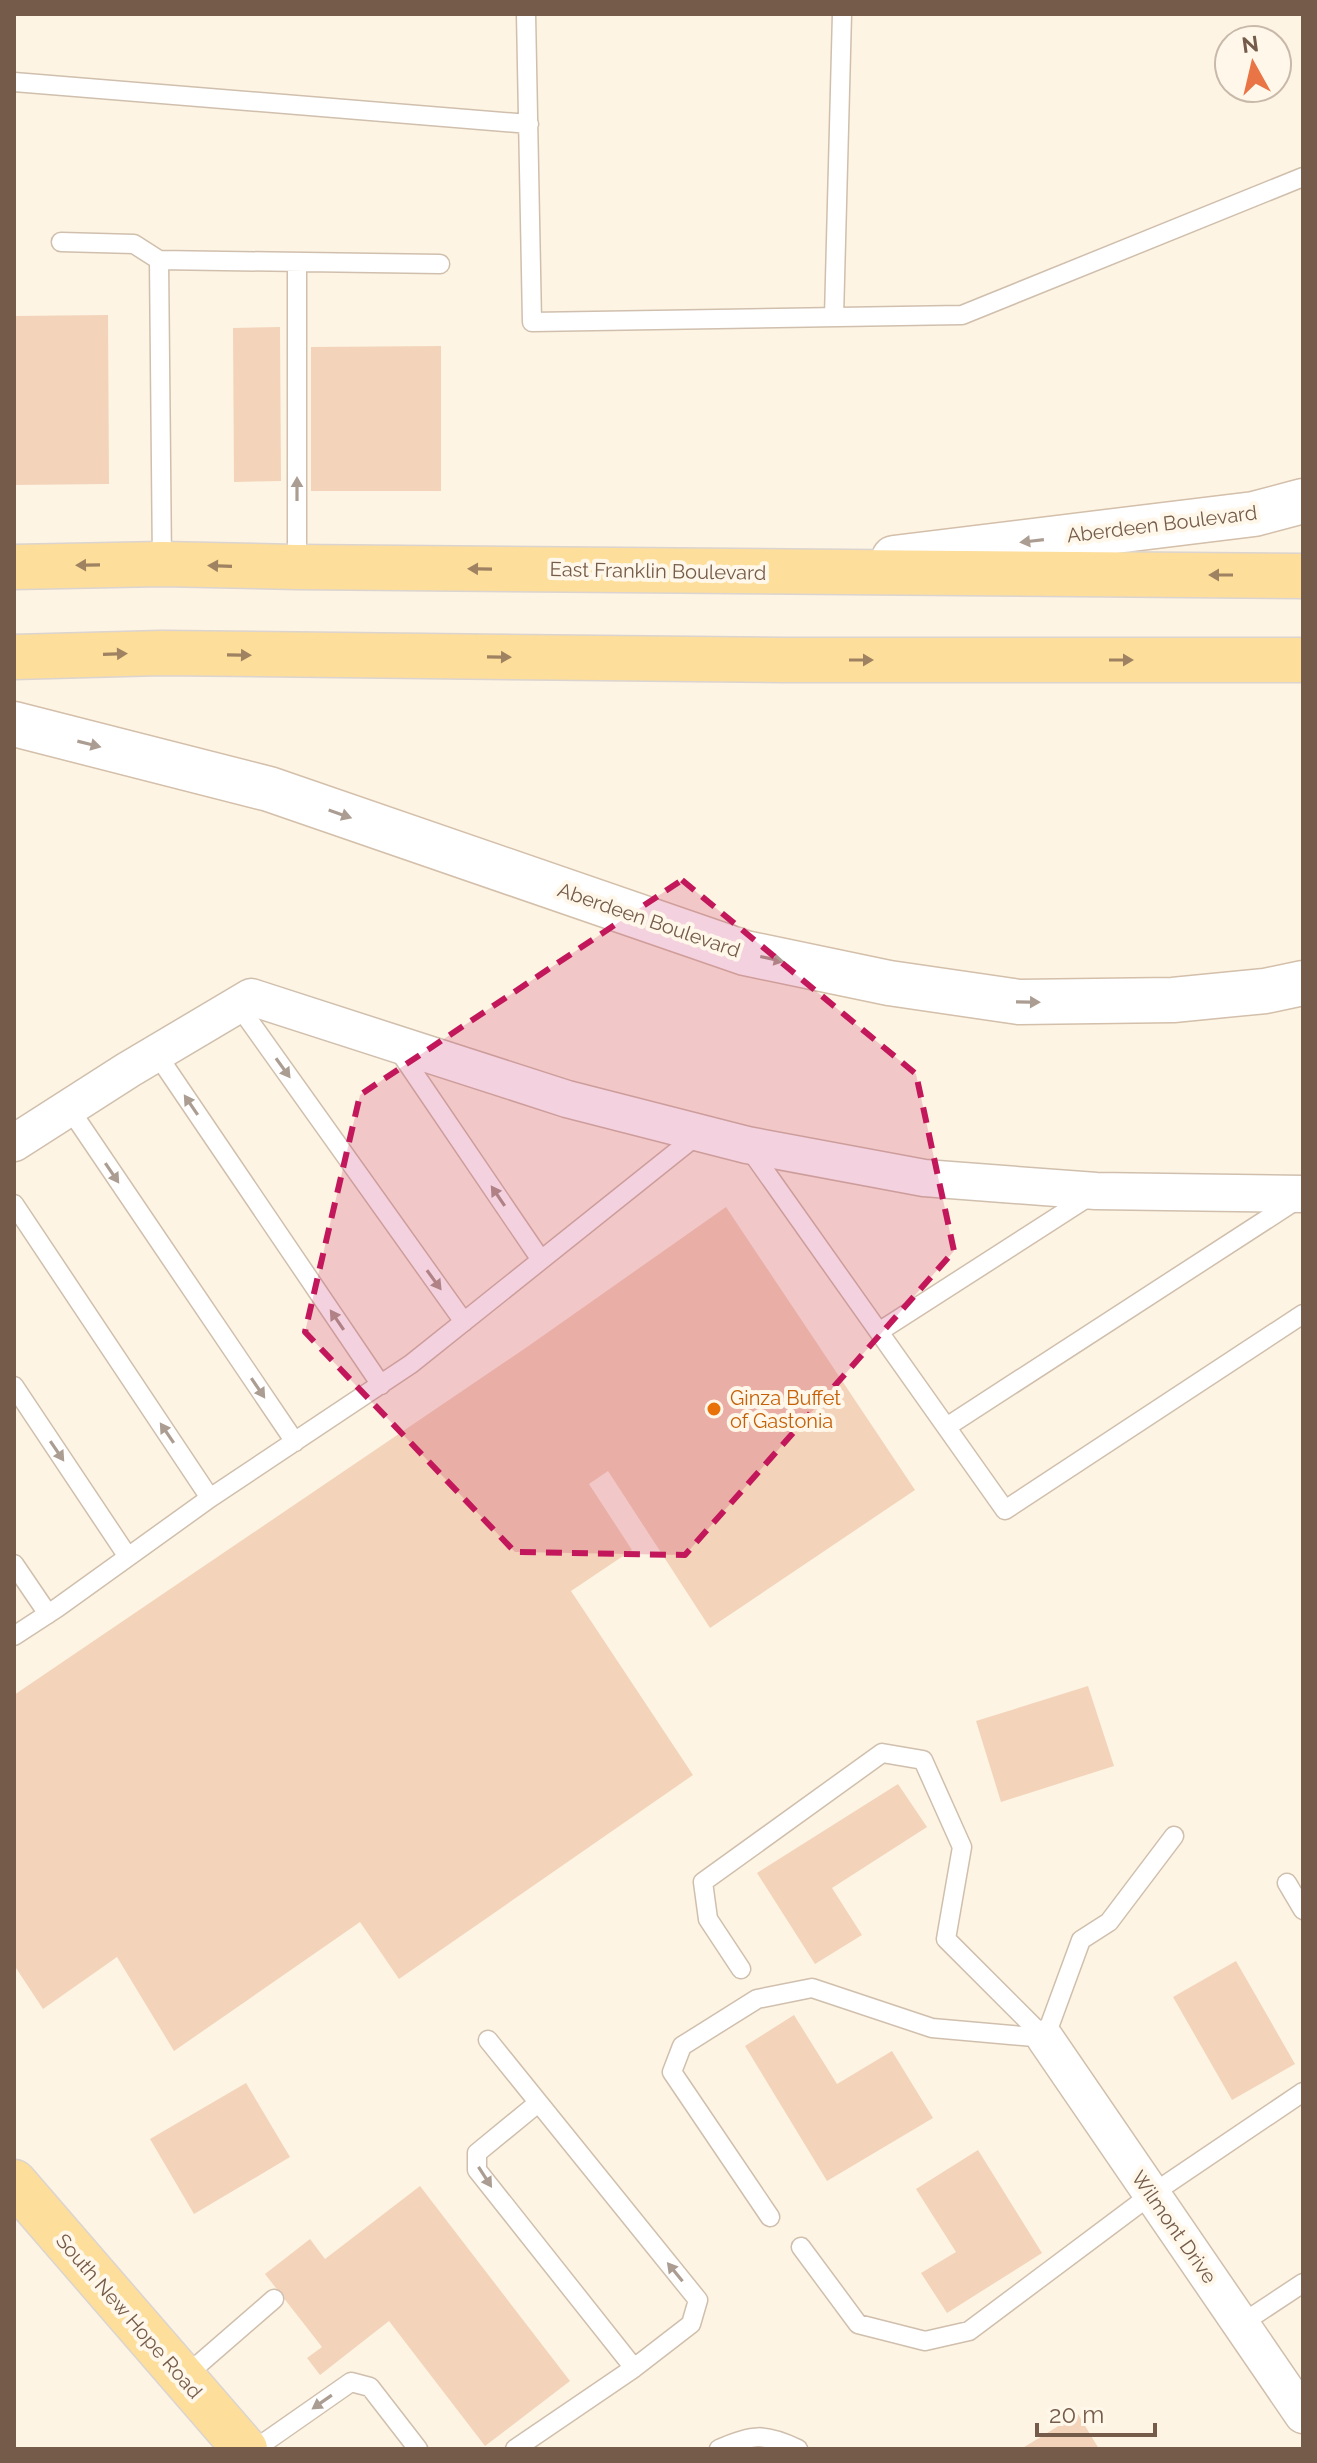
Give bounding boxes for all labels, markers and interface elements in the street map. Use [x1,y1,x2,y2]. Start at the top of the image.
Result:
north arrow [1213,24,1293,104]
text: N [1240,30,1260,58]
one-way arrow [291,476,303,501]
street label: Aberdeen Boulevard [1066,500,1258,548]
one-way arrow [1019,535,1044,548]
street label: East Franklin Boulevard [549,557,767,585]
one-way arrow [75,559,100,572]
one-way arrow [207,559,232,572]
one-way arrow [467,563,492,575]
one-way arrow [1208,569,1233,581]
one-way arrow [103,648,128,661]
one-way arrow [227,648,252,661]
one-way arrow [487,651,512,664]
one-way arrow [849,654,874,666]
one-way arrow [1109,654,1134,666]
one-way arrow [77,738,102,751]
one-way arrow [328,808,352,820]
street label: Aberdeen Boulevard [555,877,743,963]
one-way arrow [760,953,785,966]
one-way arrow [1016,995,1041,1008]
one-way arrow [275,1058,290,1079]
one-way arrow [184,1094,199,1115]
one-way arrow [105,1162,120,1183]
one-way arrow [490,1185,505,1206]
one-way arrow [426,1269,442,1290]
one-way arrow [330,1309,345,1331]
one-way arrow [250,1377,265,1398]
place label: Ginza Buffet of Gastonia [730,1386,841,1433]
marker: Ginza Buffet of Gastonia [705,1400,723,1418]
one-way arrow [160,1423,175,1444]
one-way arrow [50,1440,65,1461]
street label: Wilmont Drive [1126,2166,1222,2288]
one-way arrow [477,2167,492,2188]
street label: South New Hope Road [51,2229,207,2403]
one-way arrow [668,2262,684,2282]
scale bar [1037,2387,1155,2437]
one-way arrow [311,2394,332,2409]
text: 20 m [1049,2400,1104,2429]

